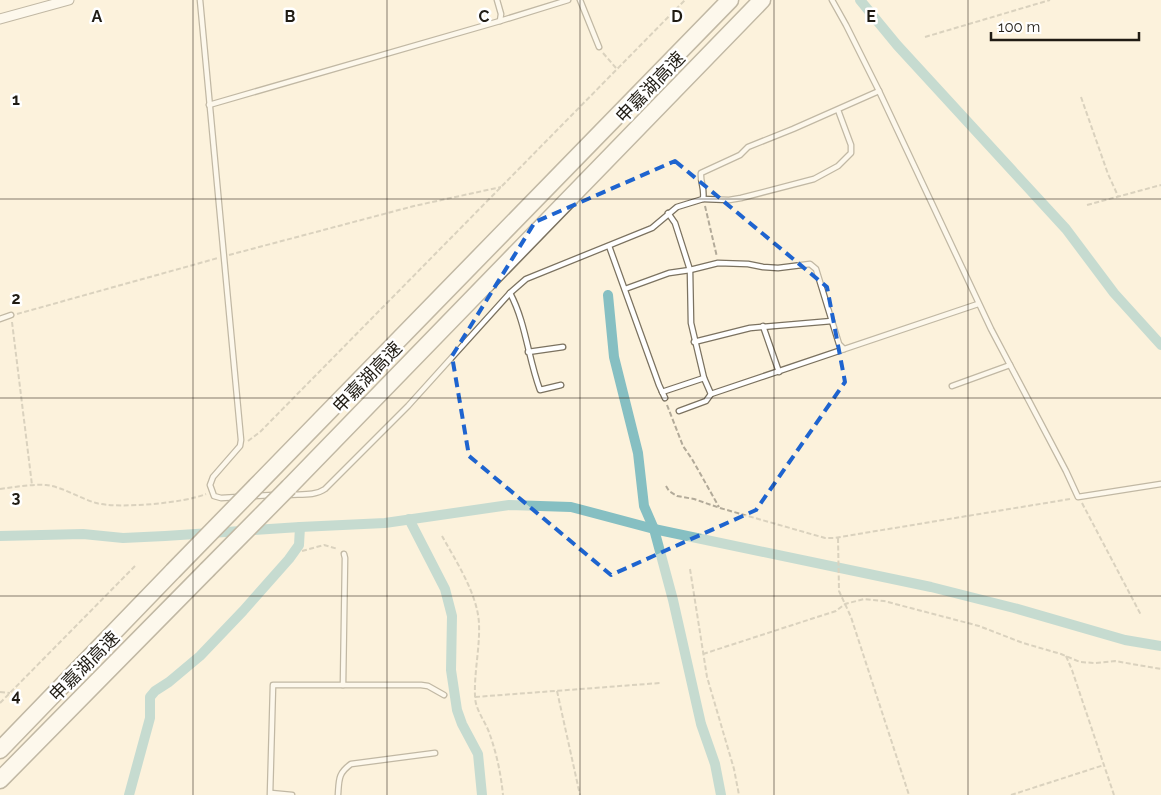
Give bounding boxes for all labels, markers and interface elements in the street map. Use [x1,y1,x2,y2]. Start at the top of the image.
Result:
text: A [92,7,103,26]
text: B [285,7,296,26]
text: C [479,7,490,26]
text: D [671,7,683,26]
text: E [866,7,876,26]
scale bar [991,10,1138,42]
text: 100 m [998,18,1040,36]
street label: 申嘉湖高速 [611,47,689,127]
text: 1 [12,90,20,109]
text: 2 [11,289,21,308]
street label: 申嘉湖高速 [328,337,406,417]
text: 3 [12,488,21,507]
street label: 申嘉湖高速 [45,627,123,705]
text: 4 [11,686,21,705]

